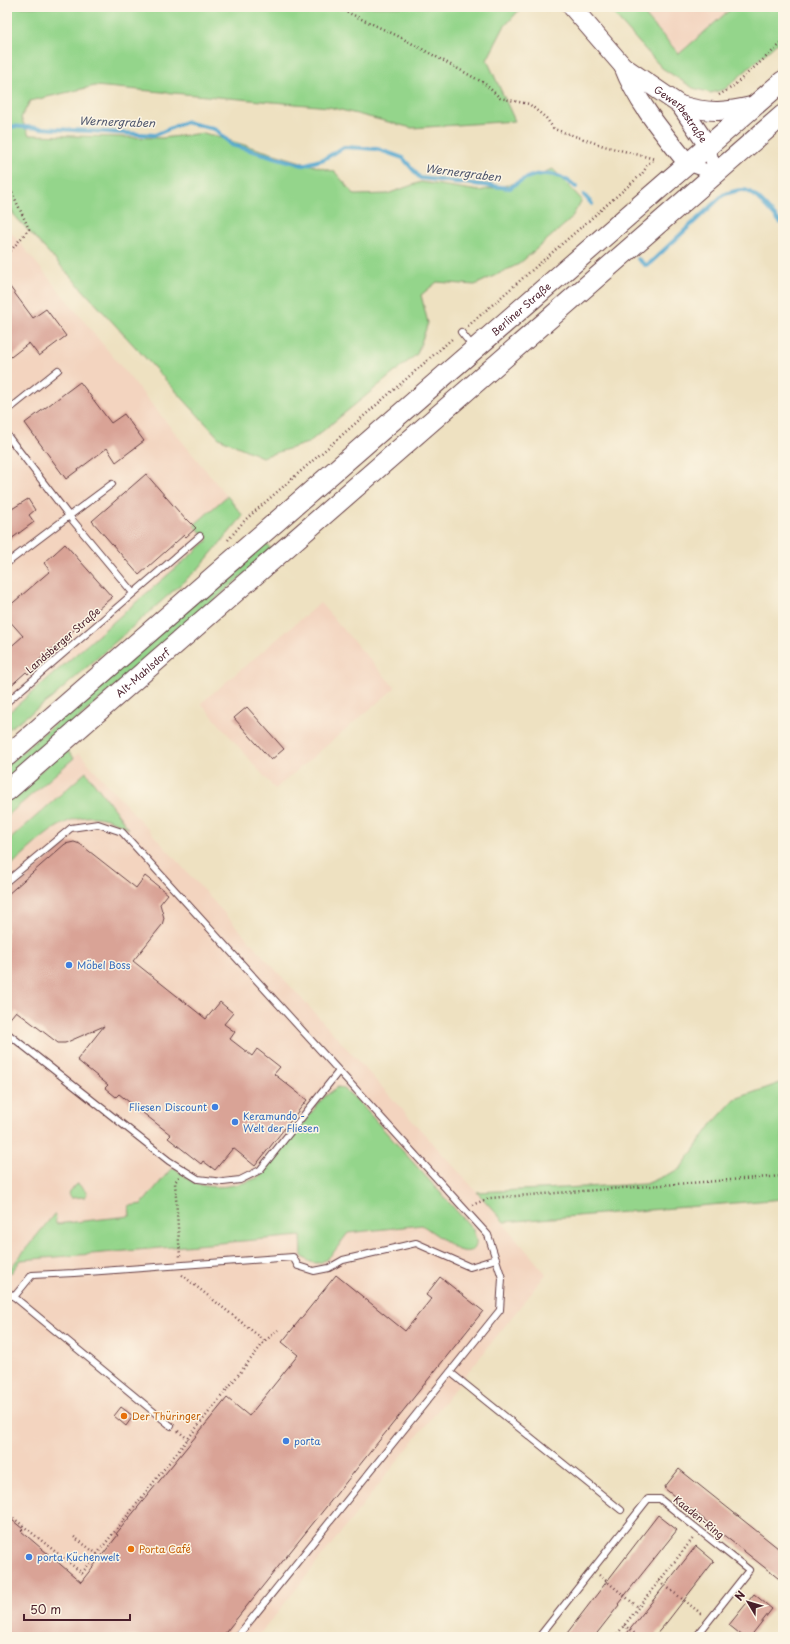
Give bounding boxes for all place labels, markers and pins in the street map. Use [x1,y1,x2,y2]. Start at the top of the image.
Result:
place label: Möbel Boss [77,957,131,972]
marker: Möbel Boss [64,960,74,970]
place label: Fliesen Discount [129,1099,207,1114]
marker: Fliesen Discount [210,1102,220,1112]
place label: Keramundo - Welt der Fliesen [243,1108,319,1135]
marker: Keramundo - Welt der Fliesen [230,1117,240,1127]
place label: Der Thüringer [132,1408,201,1423]
marker: Der Thüringer [119,1411,129,1421]
place label: porta [294,1433,321,1448]
marker: porta [281,1436,291,1446]
place label: Porta Café [139,1541,191,1556]
marker: Porta Café [126,1544,136,1554]
place label: porta Küchenwelt [37,1549,120,1564]
marker: porta Küchenwelt [24,1552,34,1562]

